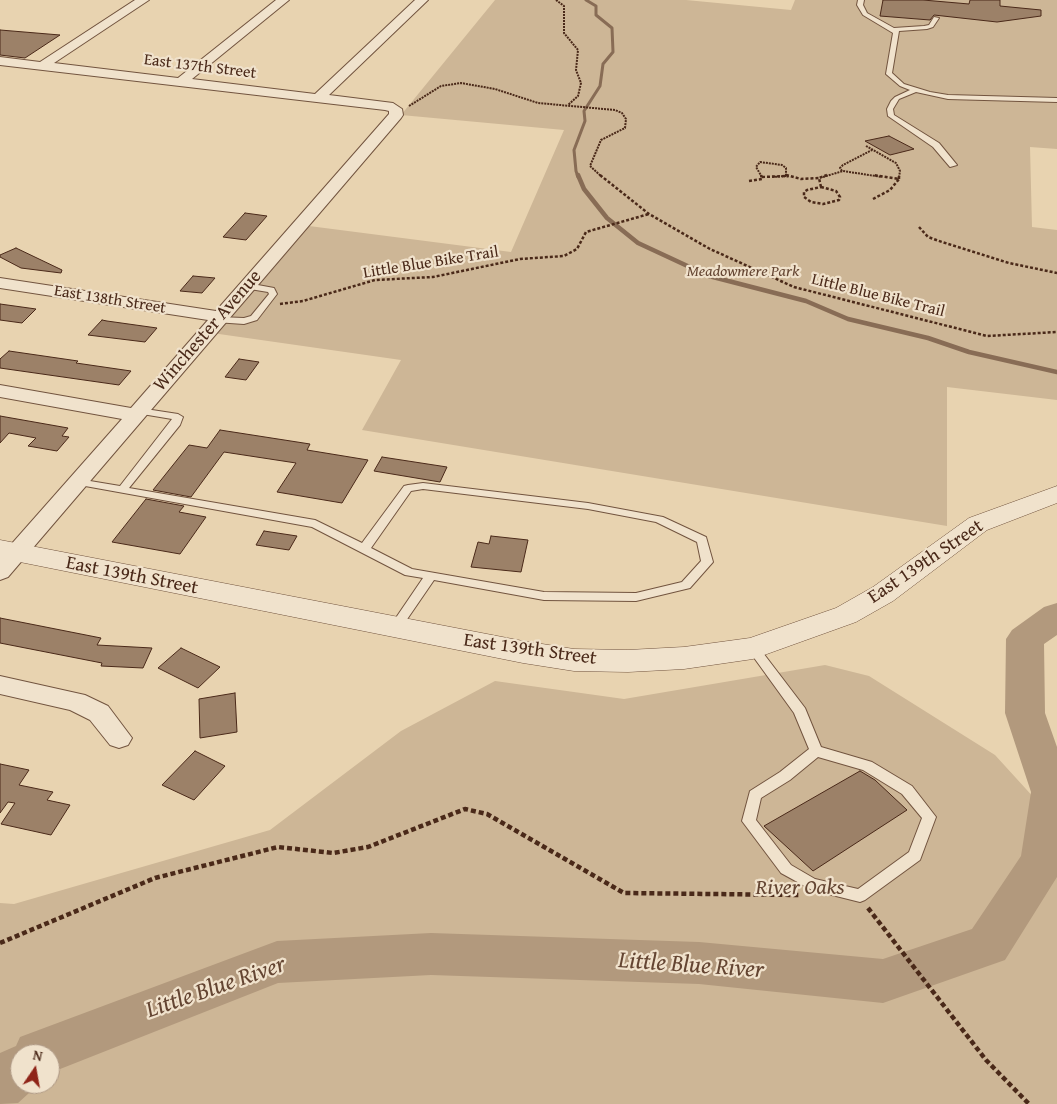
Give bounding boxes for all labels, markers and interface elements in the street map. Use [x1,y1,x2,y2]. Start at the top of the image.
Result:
street label: East 137th Street [143,51,257,83]
street label: Little Blue Bike Trail [362,243,500,283]
park label: Meadowmere Park [687,262,799,282]
street label: Winchester Avenue [149,266,267,396]
street label: Little Blue Bike Trail [809,270,947,322]
street label: East 138th Street [53,282,167,318]
street label: East 139th Street [864,515,988,609]
street label: East 139th Street [64,552,200,600]
street label: East 139th Street [462,629,598,671]
park label: River Oaks [756,875,844,901]
water label: Little Blue River [617,947,765,985]
water label: Little Blue River [142,951,290,1025]
north arrow [10,1044,60,1094]
text: N [31,1045,45,1066]

